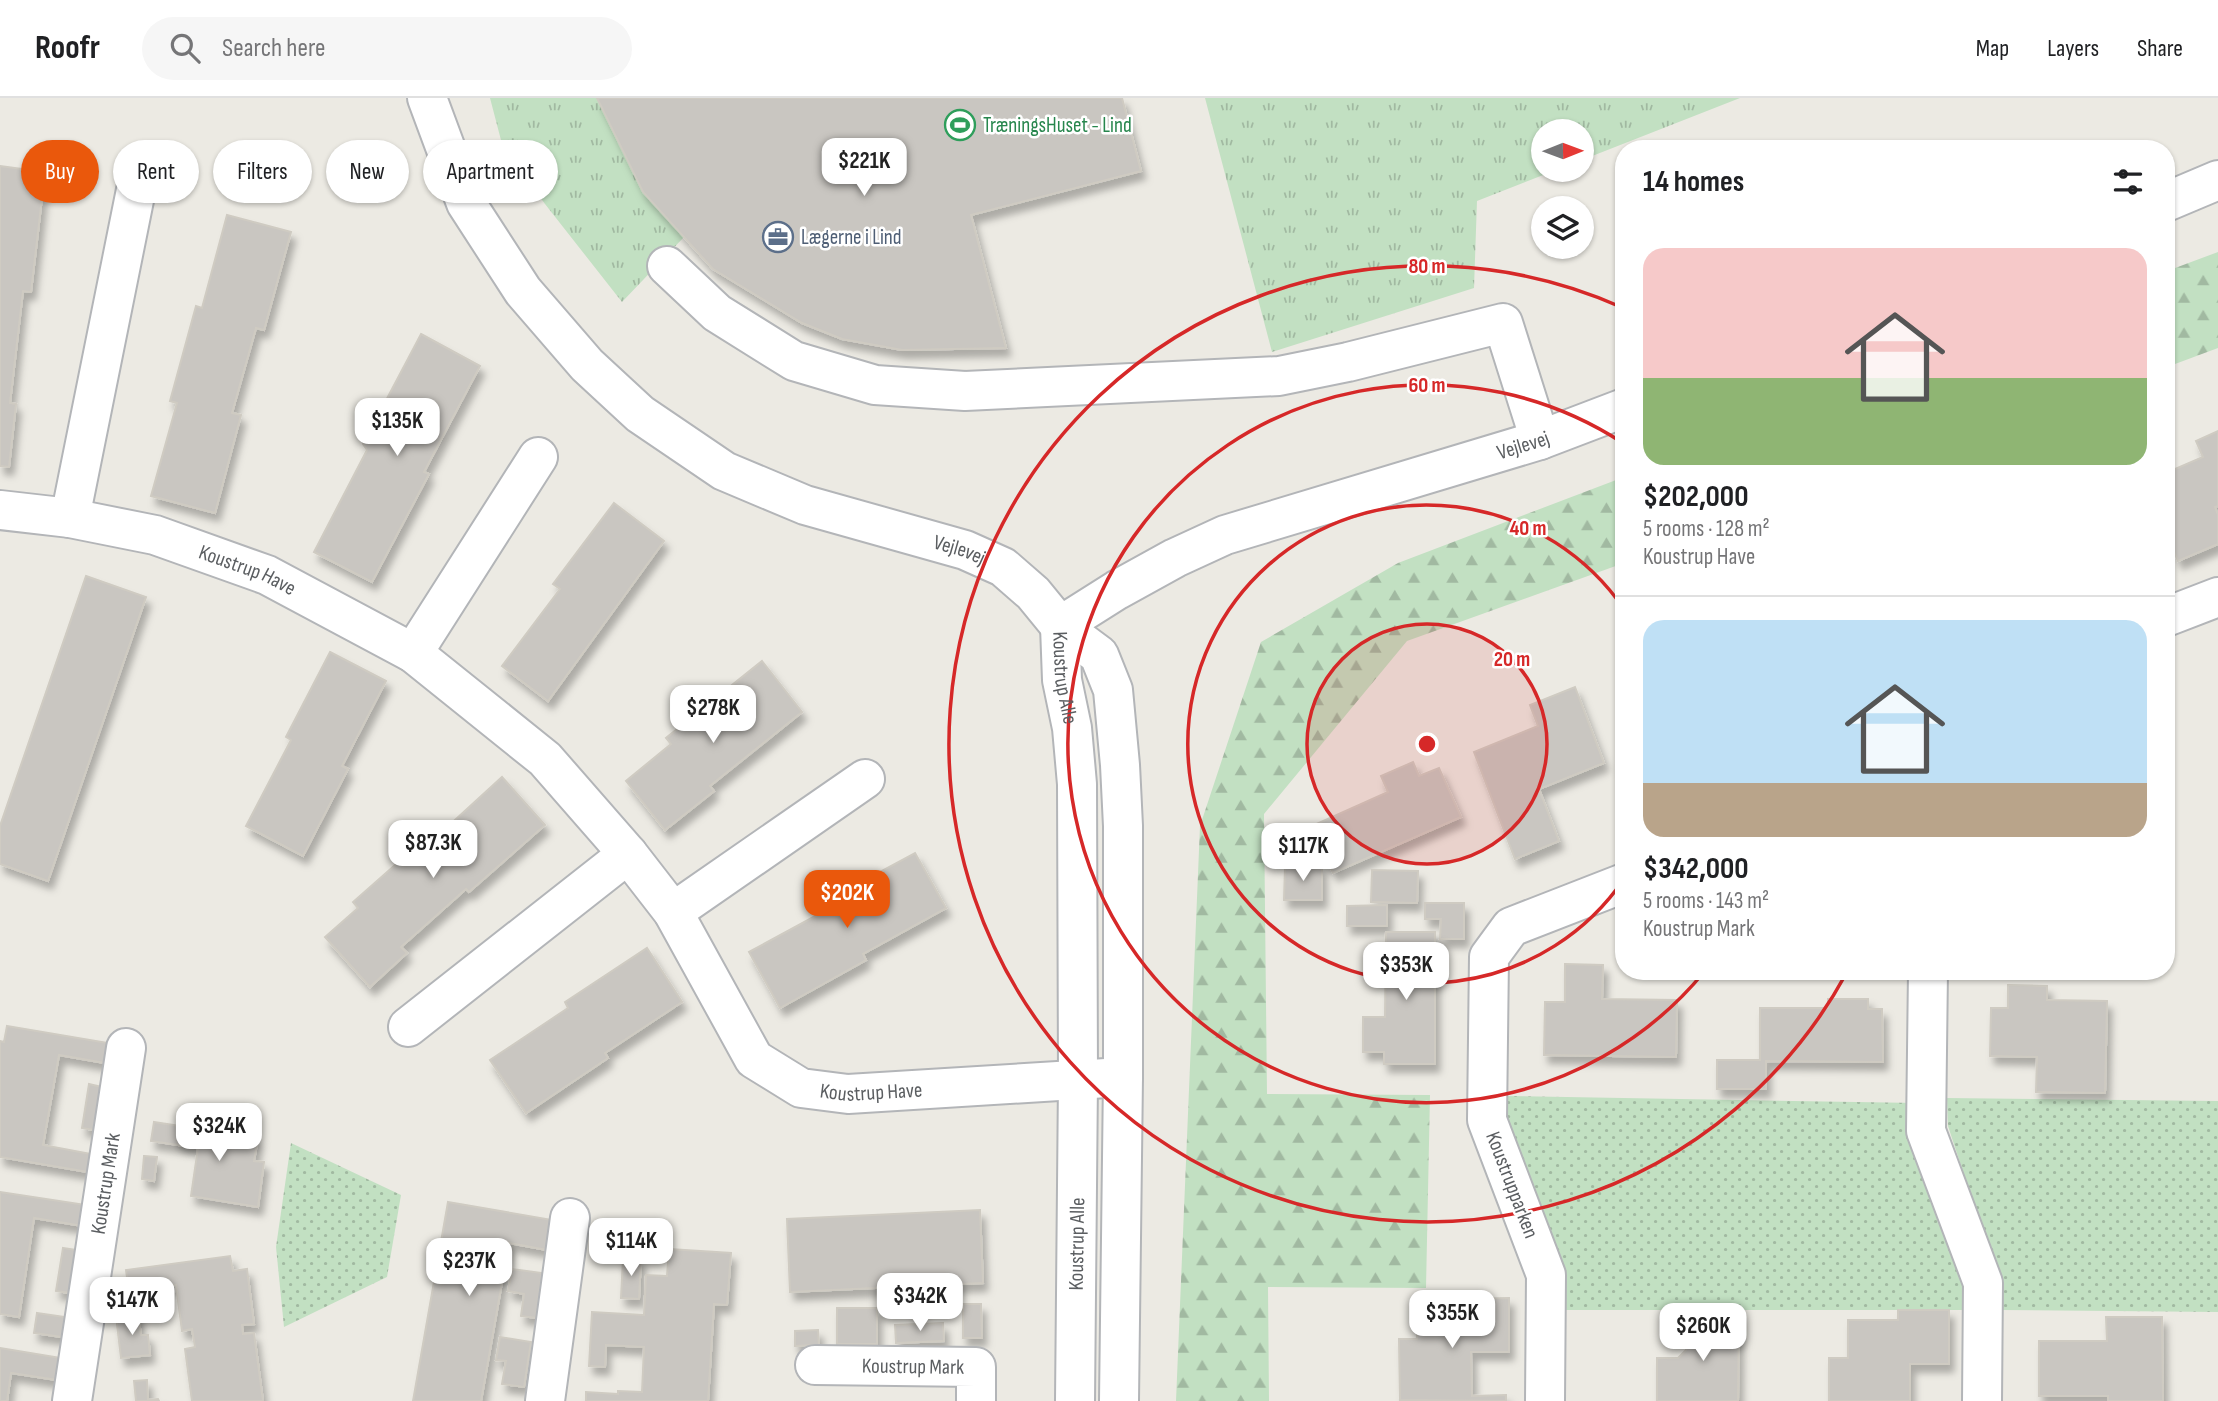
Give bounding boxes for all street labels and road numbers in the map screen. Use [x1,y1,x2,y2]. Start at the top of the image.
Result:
street label: Vejlevej [1494,425,1553,465]
street label: Vejlevej [931,529,990,570]
street label: Koustrup Have [196,539,300,601]
street label: Koustrup Alle [1048,631,1083,726]
street label: Koustrup Have [818,1077,923,1107]
street label: Koustrupparken [1480,1128,1544,1242]
street label: Koustrup Mark [85,1131,125,1236]
street label: Koustrup Alle [1064,1197,1090,1291]
street label: Koustrup Mark [862,1353,964,1379]

